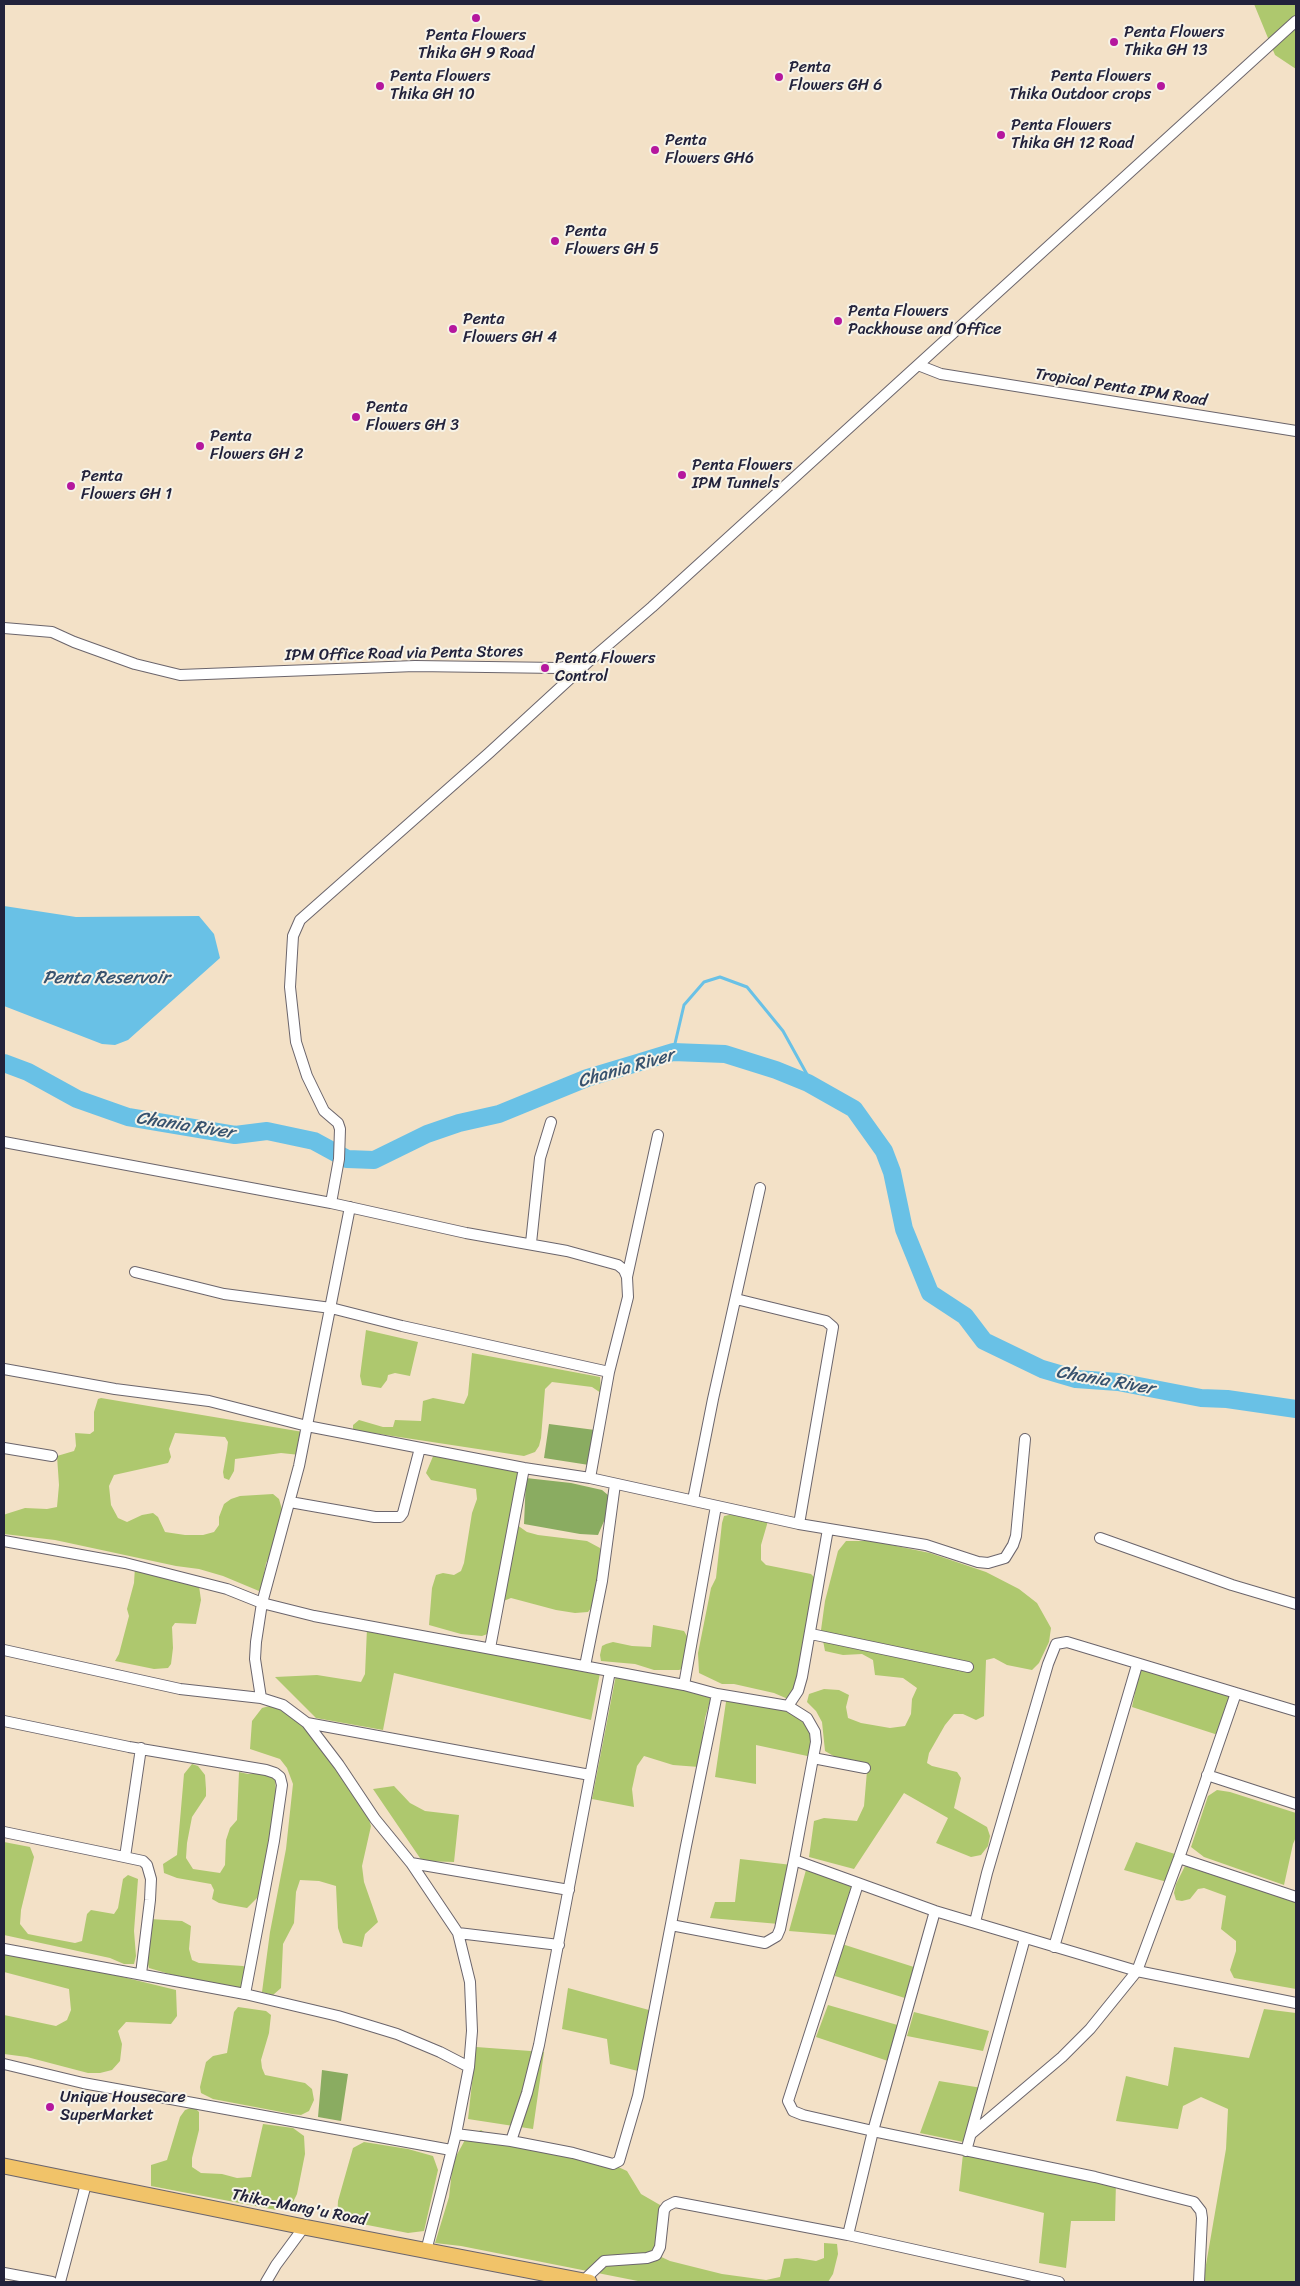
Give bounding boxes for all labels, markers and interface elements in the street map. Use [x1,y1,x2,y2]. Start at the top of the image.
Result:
marker: Penta Flowers Thika GH 9 Road [470,12,482,24]
place label: Penta Flowers Thika GH 13 [1124,23,1224,61]
place label: Penta Flowers Thika GH 9 Road [418,26,534,64]
marker: Penta Flowers Thika GH 13 [1108,36,1120,48]
place label: Penta Flowers GH 6 [789,58,882,96]
place label: Penta Flowers Thika GH 10 [390,67,490,105]
place label: Penta Flowers Thika Outdoor crops [1009,67,1151,105]
marker: Penta Flowers GH 6 [773,71,785,83]
marker: Penta Flowers Thika GH 10 [374,80,386,92]
marker: Penta Flowers Thika Outdoor crops [1155,80,1167,92]
place label: Penta Flowers Thika GH 12 Road [1011,116,1133,154]
marker: Penta Flowers Thika GH 12 Road [995,129,1007,141]
place label: Penta Flowers GH6 [665,131,754,169]
marker: Penta Flowers GH6 [649,144,661,156]
place label: Penta Flowers GH 5 [565,222,659,260]
marker: Penta Flowers GH 5 [549,235,561,247]
place label: Penta Flowers Packhouse and Office [848,302,1001,340]
place label: Penta Flowers GH 4 [463,310,557,348]
marker: Penta Flowers Packhouse and Office [832,315,844,327]
marker: Penta Flowers GH 4 [447,323,459,335]
street label: Tropical Penta IPM Road [1034,365,1208,411]
place label: Penta Flowers GH 3 [366,398,459,436]
marker: Penta Flowers GH 3 [350,411,362,423]
place label: Penta Flowers GH 2 [210,427,303,465]
marker: Penta Flowers GH 2 [194,440,206,452]
place label: Penta Flowers IPM Tunnels [692,456,792,494]
place label: Penta Flowers GH 1 [81,467,172,505]
marker: Penta Flowers IPM Tunnels [676,469,688,481]
marker: Penta Flowers GH 1 [65,480,77,492]
street label: IPM Office Road via Penta Stores [285,642,523,666]
place label: Penta Flowers Control [555,649,655,687]
marker: Penta Flowers Control [539,662,551,674]
water label: Penta Reservoir [43,967,169,989]
water label: Chania River [575,1045,677,1093]
water label: Chania River [134,1108,236,1144]
water label: Chania River [1054,1362,1156,1400]
place label: Unique Housecare SuperMarket [60,2088,186,2126]
marker: Unique Housecare SuperMarket [44,2101,56,2113]
street label: Thika-Mang'u Road [230,2185,368,2231]

